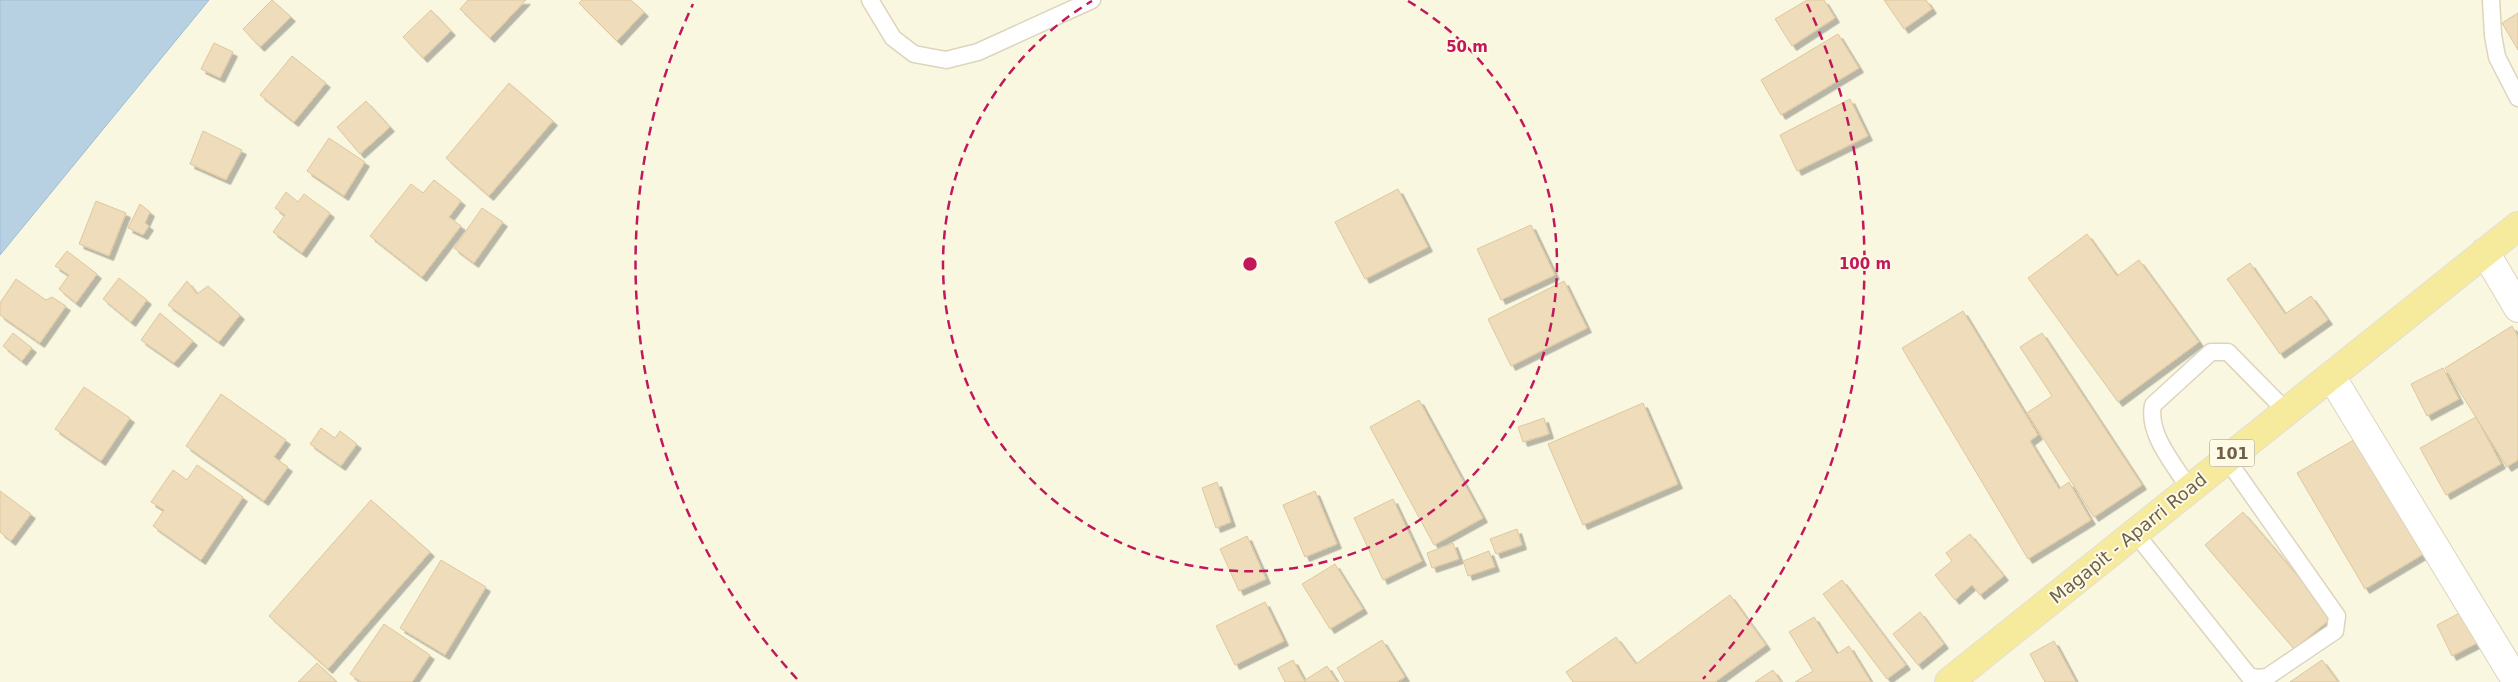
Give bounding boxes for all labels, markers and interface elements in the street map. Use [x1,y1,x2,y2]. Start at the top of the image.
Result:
text: 50 m [1446,38,1488,56]
centre of rings [1241,255,1259,273]
text: 100 m [1839,255,1891,273]
road number: 101 [2210,439,2254,466]
street label: Magapit - Aparri Road [2045,468,2211,608]

